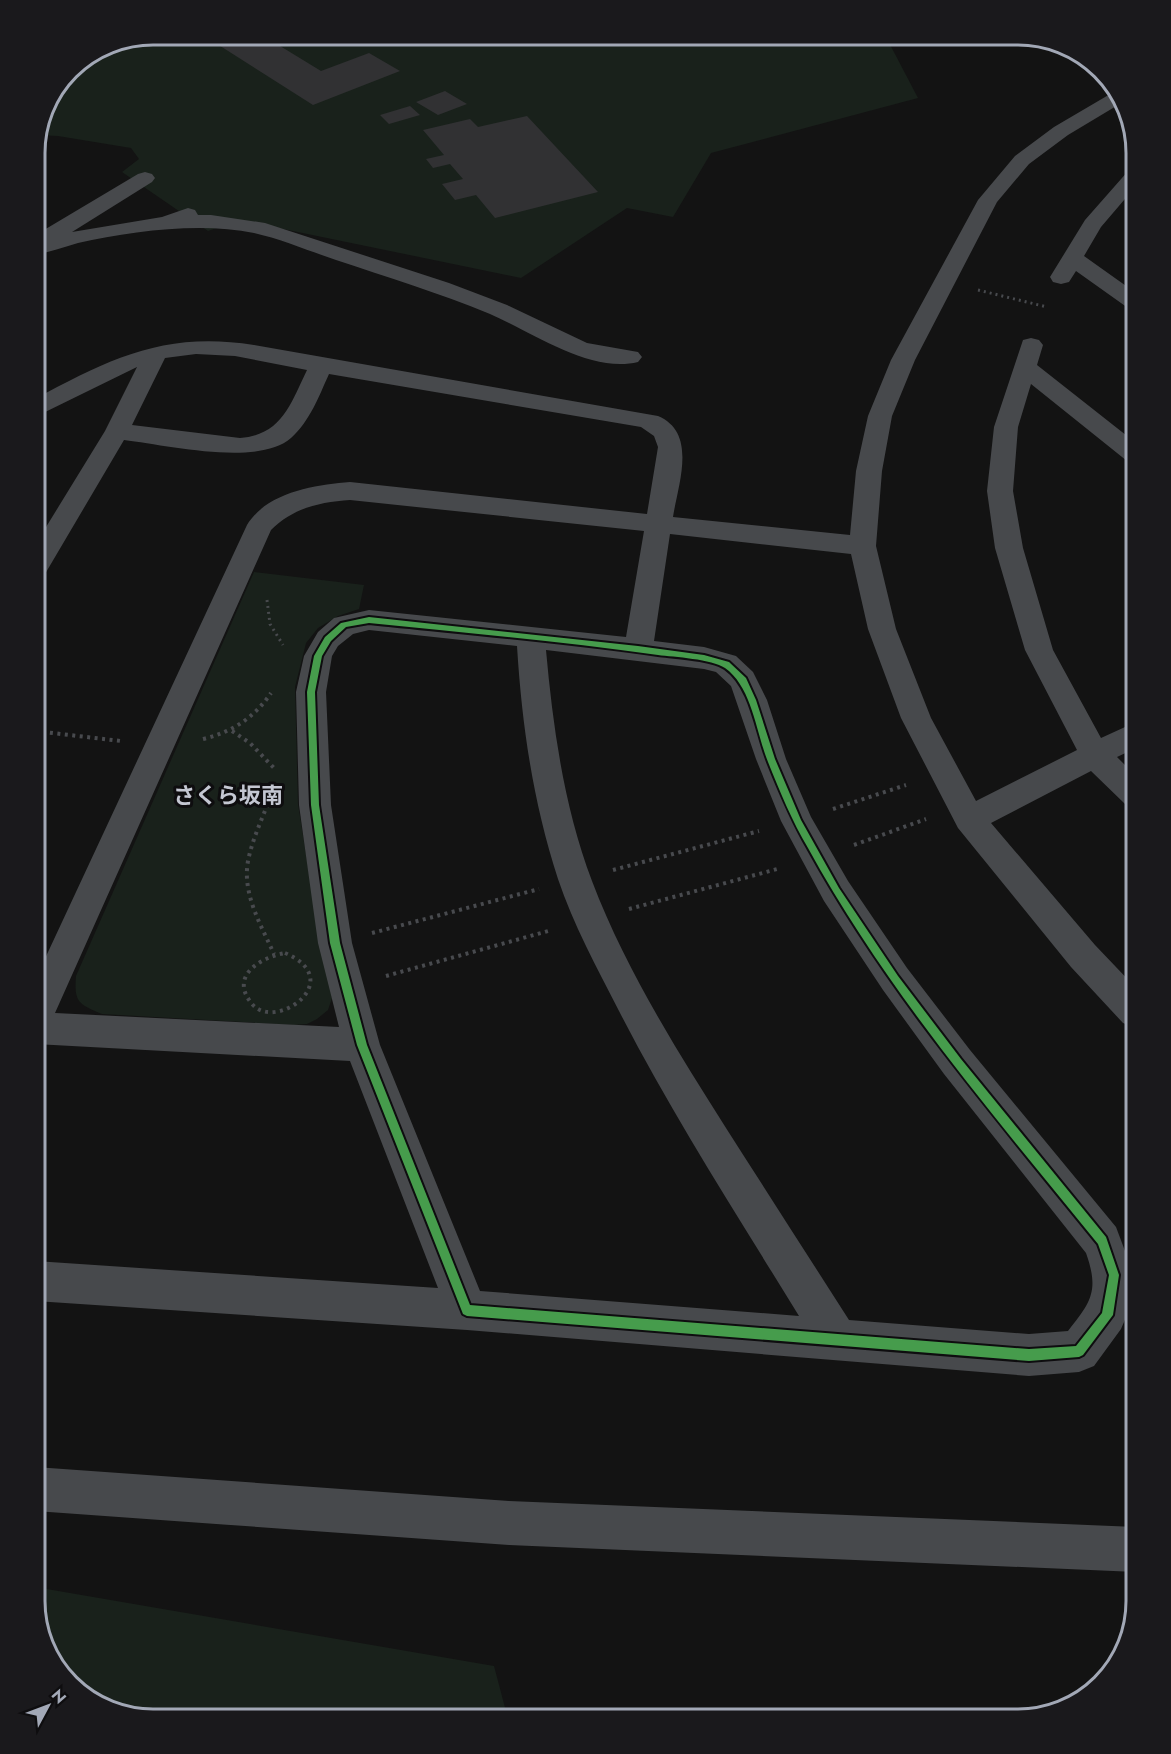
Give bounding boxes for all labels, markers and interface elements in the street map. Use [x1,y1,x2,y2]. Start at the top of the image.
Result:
district label: さくら坂南 [173,779,283,811]
north arrow [18,1676,78,1736]
text: N [46,1684,72,1709]

